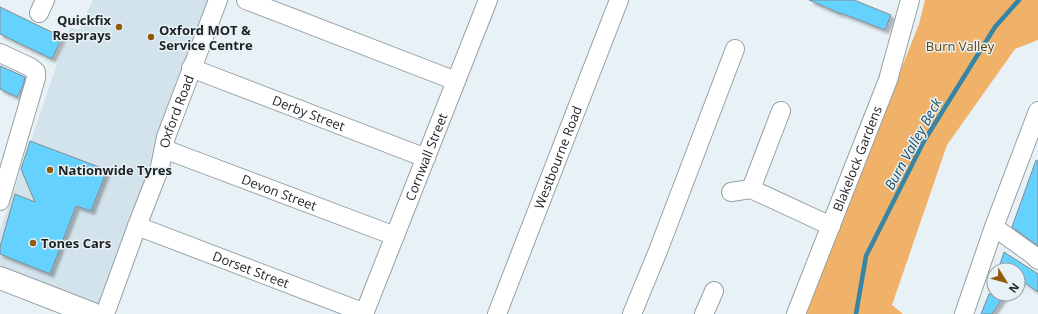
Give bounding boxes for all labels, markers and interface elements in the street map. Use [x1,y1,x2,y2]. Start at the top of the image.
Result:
place label: Quickfix Resprays [52,11,111,44]
place label: Oxford MOT & Service Centre [159,21,253,54]
marker: Quickfix Resprays [114,22,124,32]
marker: Oxford MOT & Service Centre [146,32,156,42]
park label: Burn Valley [926,37,995,55]
street label: Oxford Road [155,72,198,150]
street label: Derby Street [270,91,348,135]
water label: Burn Valley Beck [880,94,946,193]
street label: Westbourne Road [530,103,586,211]
street label: Blakelock Gardens [828,103,886,214]
street label: Cornwall Street [401,110,452,203]
place label: Nationwide Tyres [58,161,172,179]
marker: Nationwide Tyres [45,165,55,175]
street label: Devon Street [239,170,320,215]
place label: Tones Cars [41,234,111,252]
marker: Tones Cars [28,238,38,248]
street label: Dorset Street [210,247,292,292]
north arrow [986,262,1026,302]
text: N [1006,280,1023,296]

